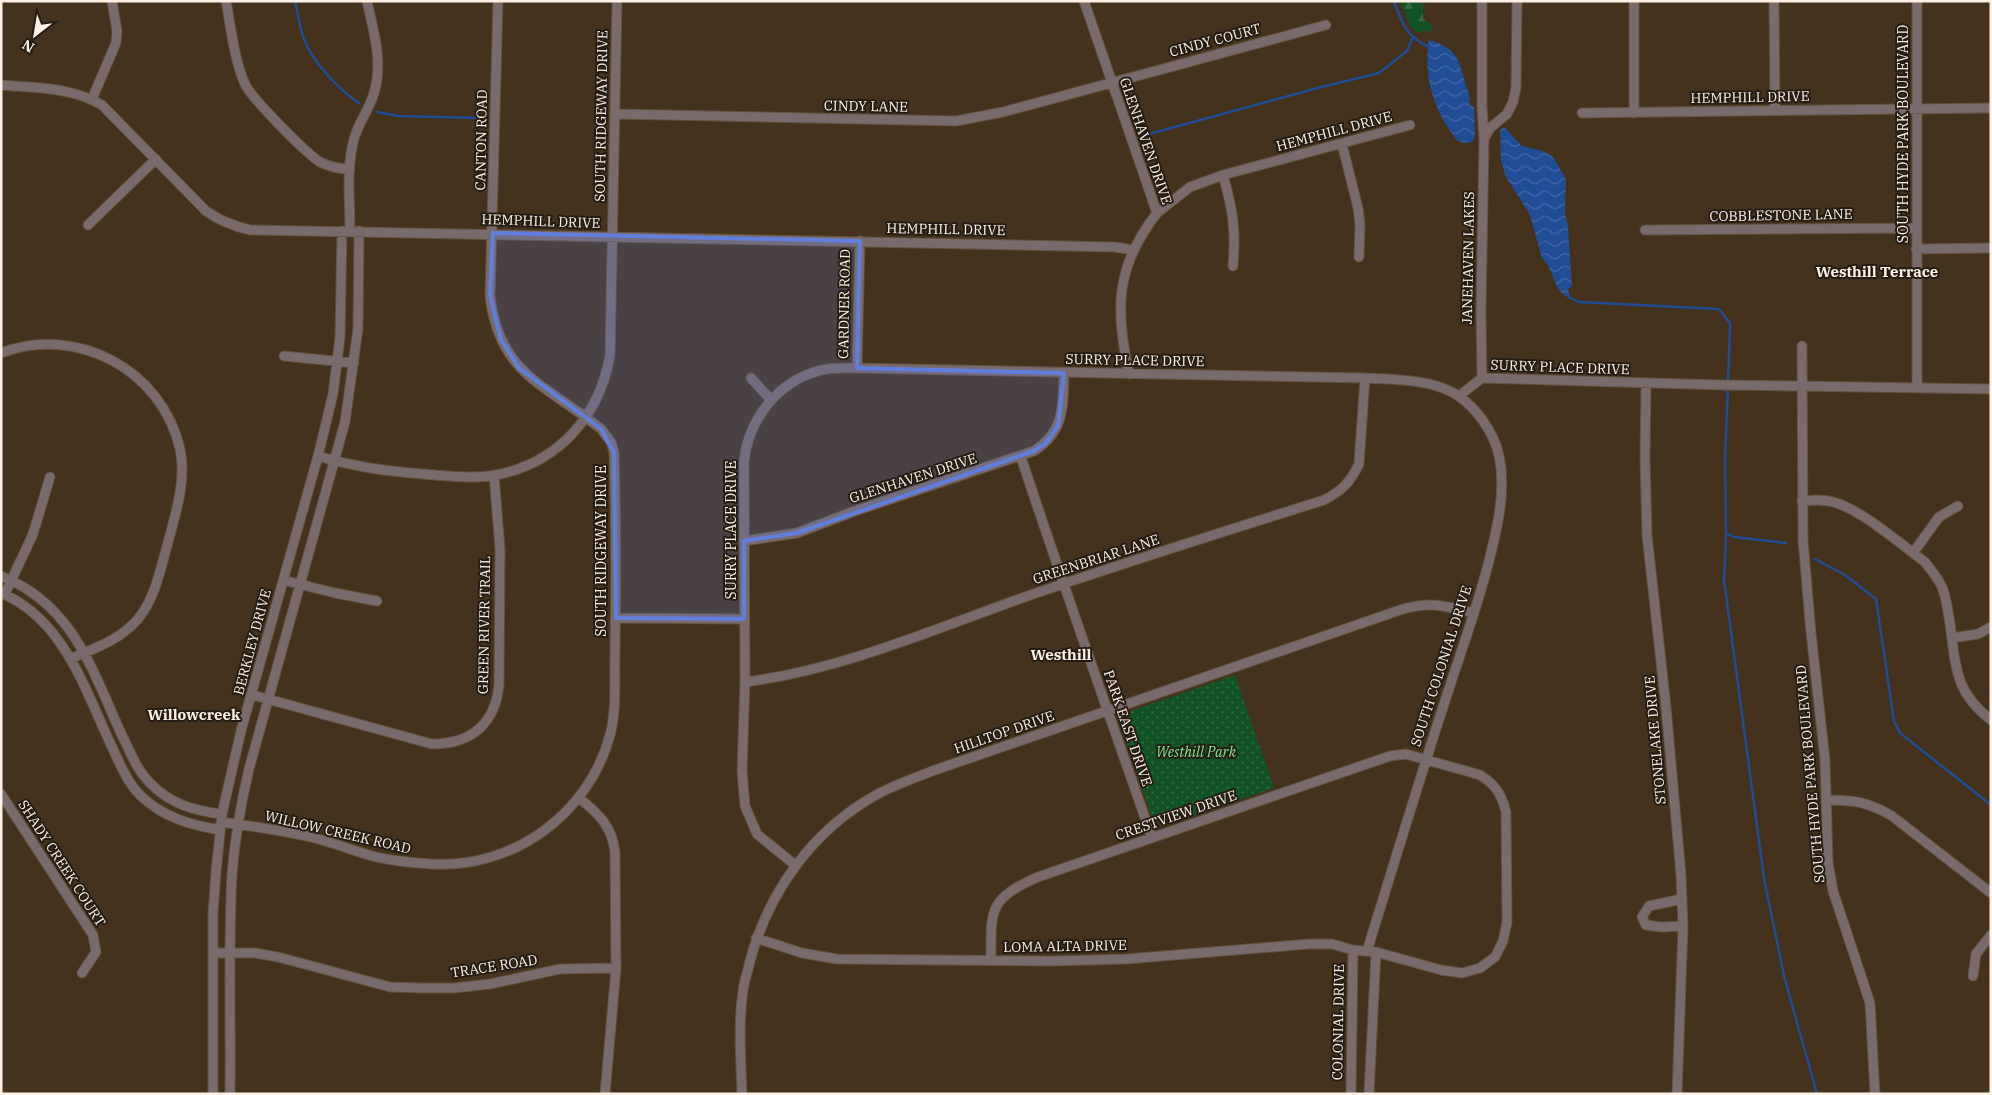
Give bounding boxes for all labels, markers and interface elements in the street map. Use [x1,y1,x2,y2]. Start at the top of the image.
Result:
north arrow [10,10,60,60]
street label: CINDY COURT [1167,19,1263,61]
street label: SOUTH HYDE PARK BOULEVARD [1894,25,1912,243]
street label: SOUTH RIDGEWAY DRIVE [591,30,611,202]
text: N [19,36,38,57]
street label: GLENHAVEN DRIVE [1116,75,1176,207]
street label: HEMPHILL DRIVE [1690,87,1810,107]
street label: CANTON ROAD [471,89,491,191]
street label: CINDY LANE [824,96,908,116]
street label: HEMPHILL DRIVE [1274,107,1394,155]
street label: JANEHAVEN LAKES [1458,191,1478,325]
street label: COBBLESTONE LANE [1709,205,1853,225]
street label: HEMPHILL DRIVE [481,210,601,232]
street label: HEMPHILL DRIVE [886,219,1006,239]
street label: GARDNER ROAD [834,249,854,359]
district label: Westhill Terrace [1816,262,1938,281]
street label: SURRY PLACE DRIVE [1065,350,1205,370]
street label: SURRY PLACE DRIVE [1490,356,1630,378]
street label: GLENHAVEN DRIVE [847,449,979,507]
street label: SURRY PLACE DRIVE [722,460,740,600]
street label: SOUTH RIDGEWAY DRIVE [592,465,610,637]
street label: GREENBRIAR LANE [1030,530,1162,588]
street label: GREEN RIVER TRAIL [474,556,494,694]
street label: SOUTH COLONIAL DRIVE [1406,583,1476,749]
street label: BERKLEY DRIVE [229,587,275,697]
district label: Westhill [1031,645,1092,664]
street label: SOUTH HYDE PARK BOULEVARD [1792,664,1828,884]
street label: PARK EAST DRIVE [1100,668,1156,788]
street label: STONELAKE DRIVE [1640,675,1670,805]
district label: Willowcreek [148,705,241,724]
street label: HILLTOP DRIVE [951,706,1057,758]
park label: Westhill Park [1156,743,1237,761]
street label: CRESTVIEW DRIVE [1113,786,1239,844]
street label: SHADY CREEK COURT [14,796,110,930]
street label: WILLOW CREEK ROAD [263,806,413,858]
street label: LOMA ALTA DRIVE [1003,936,1127,956]
street label: TRACE ROAD [449,950,539,982]
street label: COLONIAL DRIVE [1328,964,1348,1080]

